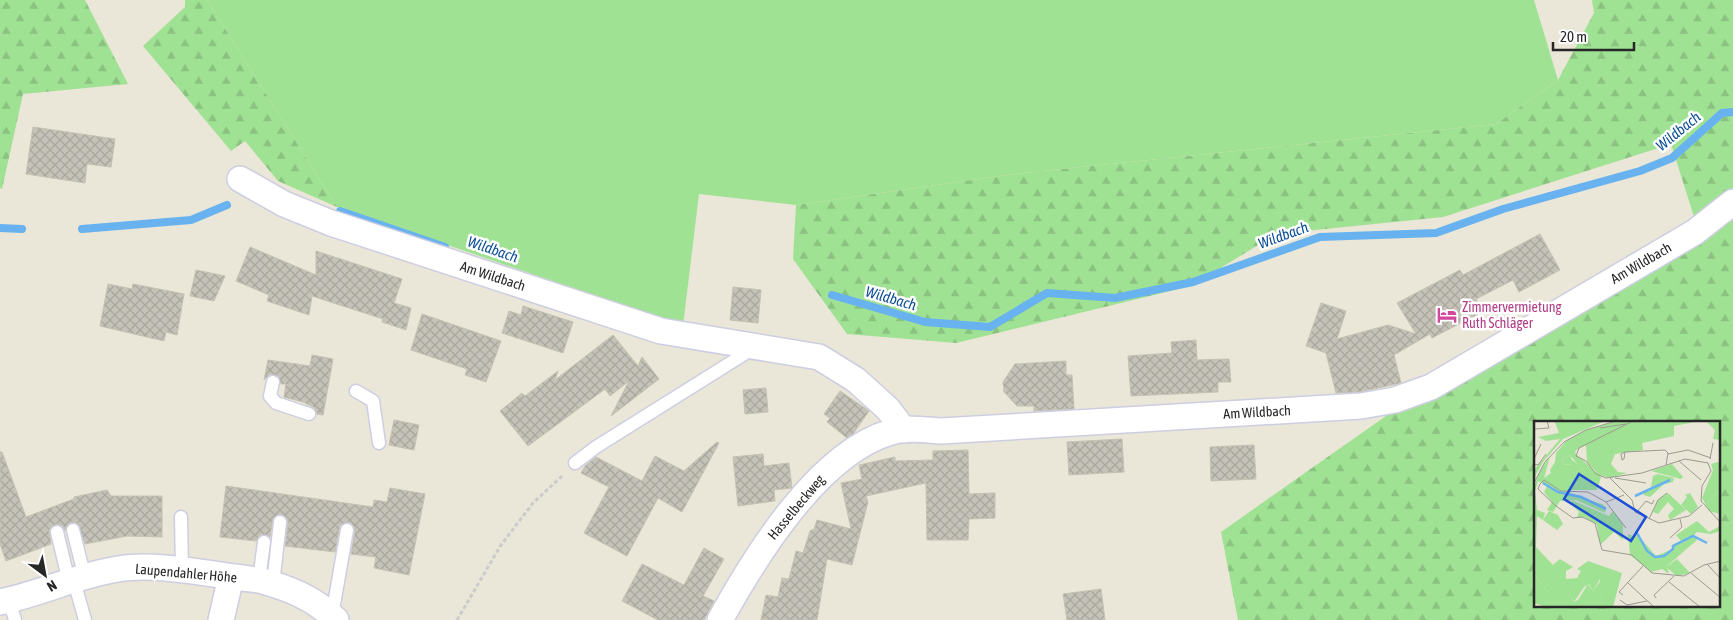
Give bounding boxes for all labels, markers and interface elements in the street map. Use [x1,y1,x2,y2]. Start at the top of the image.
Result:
scale bar [1553,20,1634,52]
text: 20 m [1560,28,1587,45]
water label: Wildbach [1652,108,1704,154]
water label: Wildbach [1256,218,1310,252]
water label: Wildbach [466,232,520,266]
street label: Am Wildbach [1608,239,1674,287]
street label: Am Wildbach [458,258,528,294]
water label: Wildbach [864,283,918,313]
place label: Zimmervermietung Ruth Schläger [1462,299,1562,331]
hotel icon: Zimmervermietung Ruth Schläger [1436,304,1458,326]
street label: Am Wildbach [1223,402,1291,422]
inset map [1534,421,1720,608]
street label: Hasselbeckweg [764,471,828,543]
north arrow [20,550,70,600]
street label: Laupendahler Höhe [134,561,238,585]
text: N [44,577,60,595]

